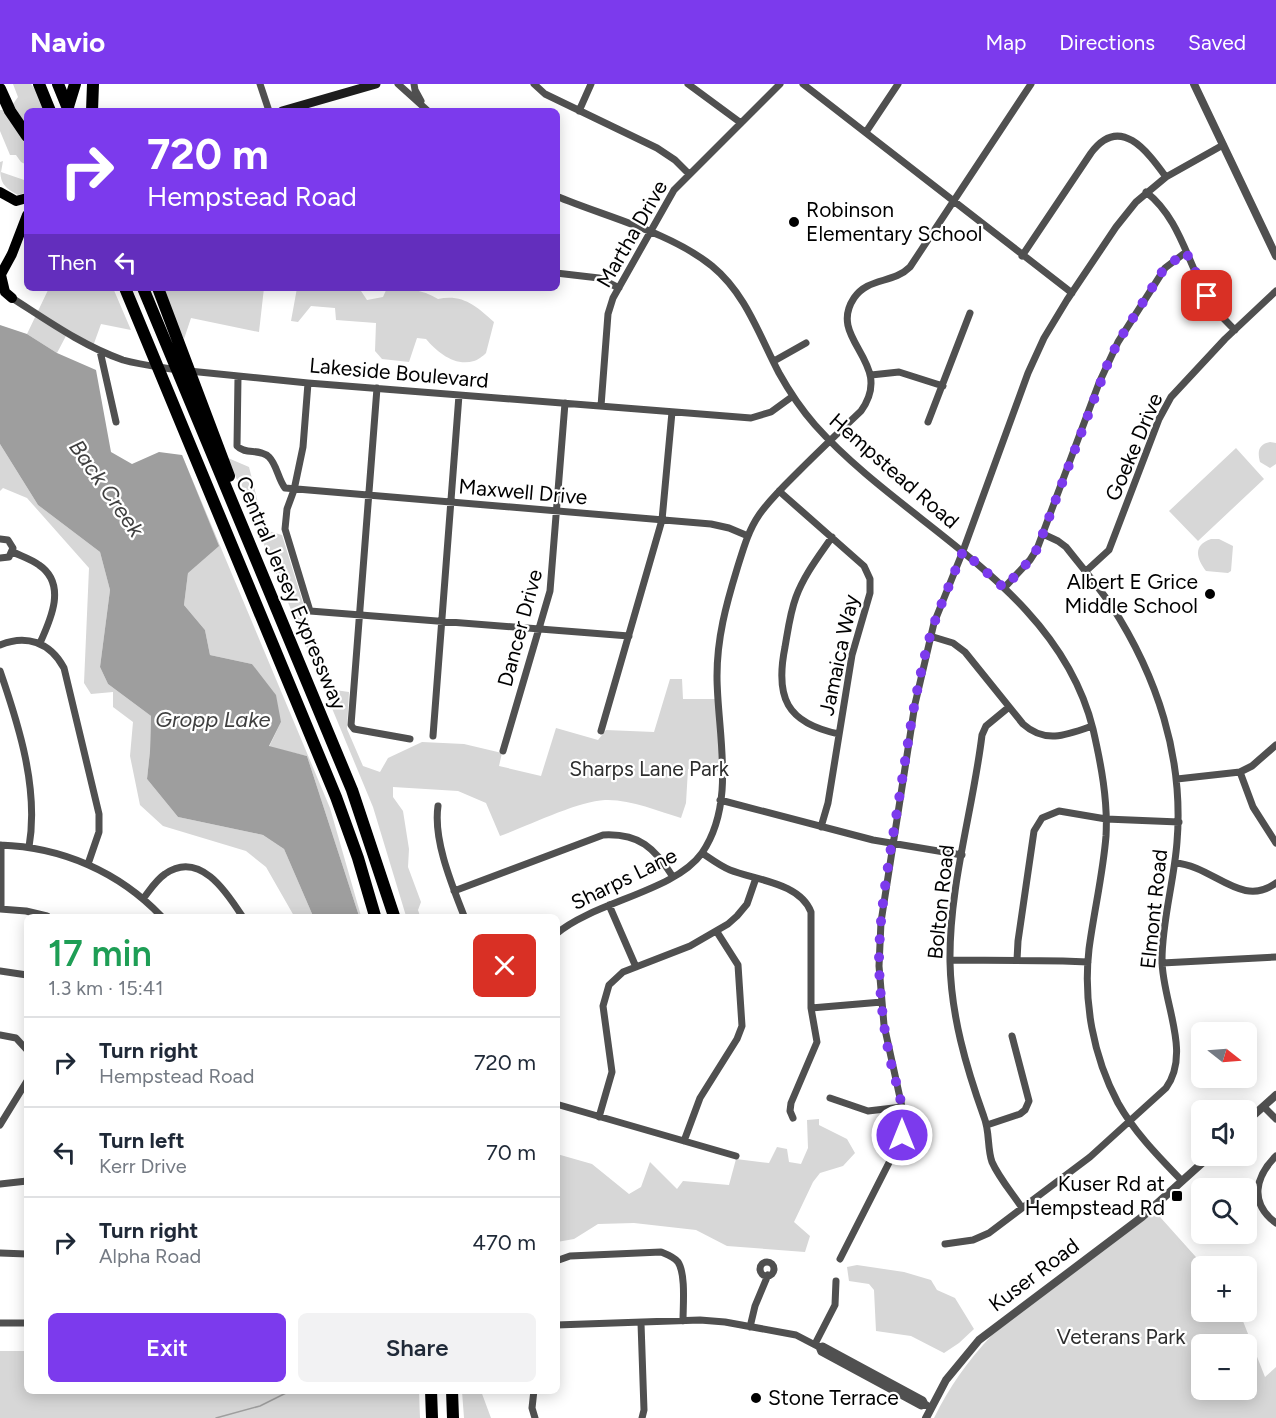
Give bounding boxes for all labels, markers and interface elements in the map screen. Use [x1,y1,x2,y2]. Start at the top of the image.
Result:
text: Navio [30,25,105,59]
text: Map [985,30,1026,55]
text: Directions [1059,30,1155,55]
text: Saved [1188,30,1246,55]
text: 720 m [147,129,269,180]
icon: right [48,132,126,210]
street label: Martha Drive [591,176,672,292]
text: Hempstead Road [147,180,357,213]
place label: Robinson Elementary School [806,197,982,246]
marker: Robinson Elementary School [787,215,801,229]
icon: left [109,246,142,279]
text: Then [48,249,97,276]
pin [1181,270,1232,321]
icon: arrive [1190,279,1223,312]
street label: Lakeside Boulevard [308,352,490,393]
street label: Goeke Drive [1100,389,1167,505]
street label: Hempstead Road [825,408,964,534]
water label: Back Creek [63,434,151,543]
street label: Central Jersey Expressway [231,472,352,713]
street label: Maxwell Drive [458,473,588,510]
street label: Dancer Drive [492,566,547,689]
place label: Albert E Grice Middle School [1065,569,1198,618]
marker: Albert E Grice Middle School [1203,587,1217,601]
street label: Jamaica Way [813,592,864,718]
water label: Gropp Lake [155,706,271,733]
park label: Sharps Lane Park [569,756,730,781]
street label: Sharps Lane [567,842,681,915]
street label: Bolton Road [922,843,959,960]
street label: Elmont Road [1135,848,1172,970]
text: 17 min [48,932,152,975]
button: close [473,934,536,997]
text: 1.3 km · 15:41 [48,976,163,1000]
north arrow [1191,1022,1257,1088]
map controls [1191,1022,1257,1400]
text: Turn right [99,1037,198,1064]
icon: right [48,1046,81,1079]
text: 720 m [474,1049,536,1076]
text: Hempstead Road [99,1064,254,1088]
button: sound [1191,1100,1257,1166]
position arrow [870,1103,934,1167]
text: Turn left [99,1127,185,1154]
icon: left [48,1136,81,1169]
text: 70 m [486,1139,536,1166]
text: Kerr Drive [99,1154,187,1178]
place label: Kuser Rd at Hempstead Rd [1025,1171,1165,1220]
button: search [1191,1178,1257,1244]
marker: Kuser Rd at Hempstead Rd [1170,1189,1184,1203]
text: Turn right [99,1217,198,1244]
icon: right [48,1226,81,1259]
text: 470 m [472,1229,536,1256]
street label: Kuser Road [984,1233,1084,1317]
text: Alpha Road [99,1244,201,1268]
button: + [1191,1256,1257,1322]
button: Exit [48,1313,286,1382]
button: Share [298,1313,536,1382]
park label: Veterans Park [1057,1324,1186,1349]
button: − [1191,1334,1257,1400]
place label: Stone Terrace [768,1385,899,1410]
marker: Stone Terrace [749,1391,763,1405]

